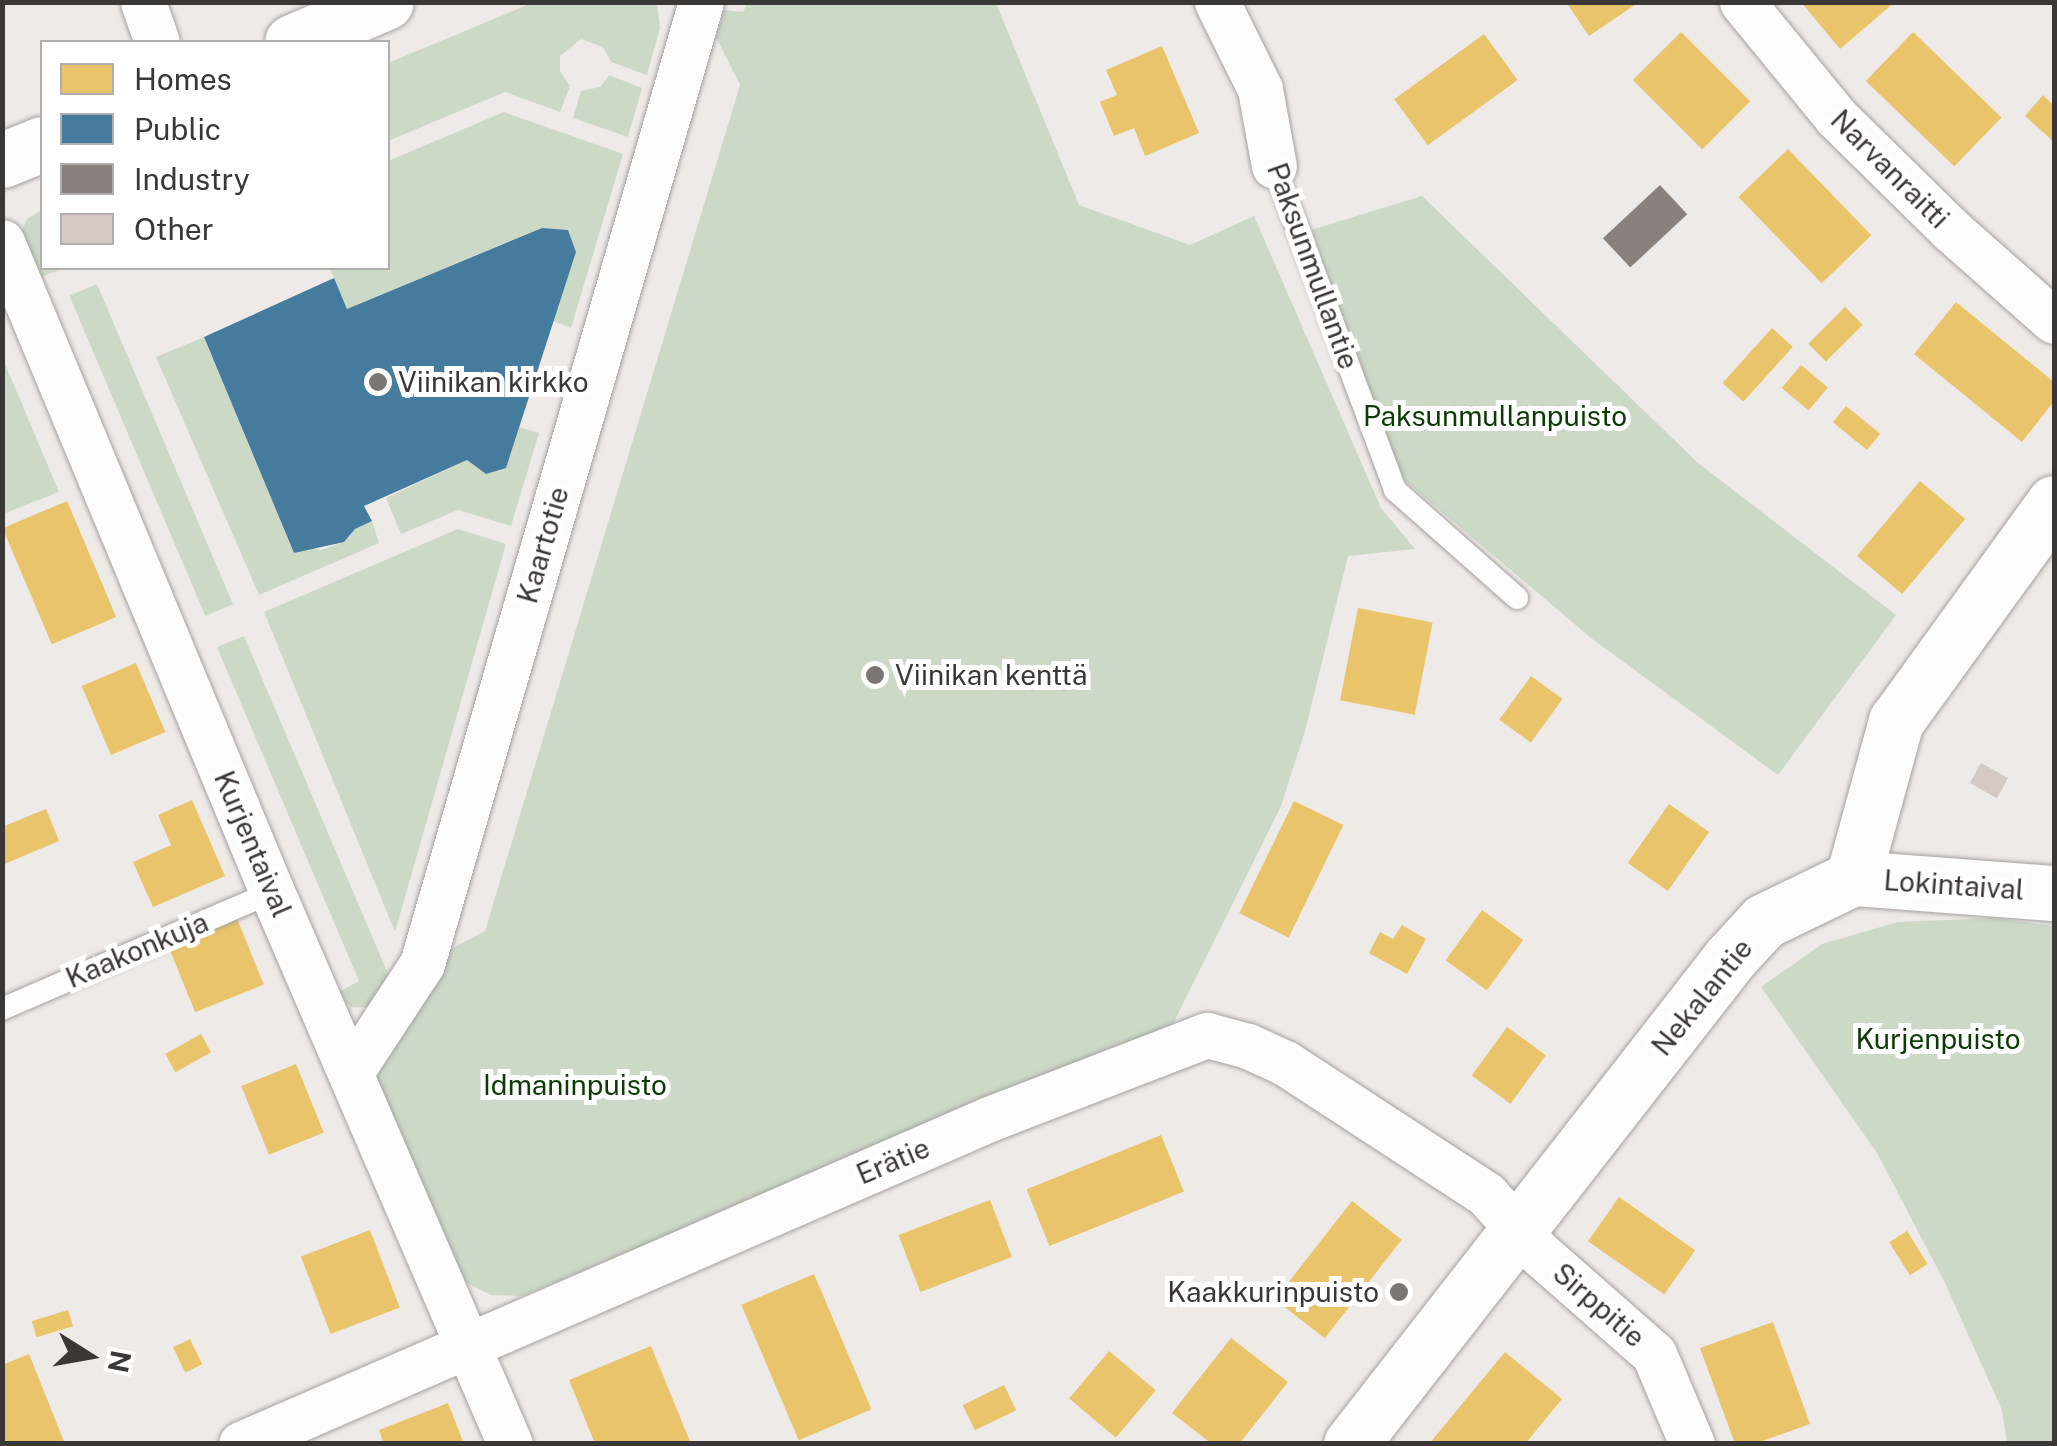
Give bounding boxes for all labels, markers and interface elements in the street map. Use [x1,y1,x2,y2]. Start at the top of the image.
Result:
legend [40,40,390,270]
text: Homes [134,61,232,97]
street label: Narvanraitti [1824,103,1956,235]
text: Public [134,111,221,147]
street label: Paksunmullantie [1260,158,1366,374]
text: Industry [134,161,250,197]
text: Other [134,211,214,247]
place label: Viinikan kirkko [398,365,589,399]
marker: Viinikan kirkko [367,371,389,393]
park label: Paksunmullanpuisto [1363,399,1627,433]
street label: Kaartotie [510,483,576,607]
place label: Viinikan kenttä [895,658,1087,692]
marker: Viinikan kenttä [864,664,886,686]
street label: Kurjentaival [207,766,299,922]
street label: Lokintaival [1883,863,2025,907]
street label: Kaakonkuja [61,905,213,995]
street label: Nekalantie [1645,932,1759,1062]
park label: Kurjenpuisto [1855,1022,2021,1056]
park label: Idmaninpuisto [483,1068,667,1102]
street label: Erätie [851,1131,935,1191]
street label: Sirppitie [1546,1256,1652,1354]
place label: Kaakkurinpuisto [1167,1275,1379,1309]
marker: Kaakkurinpuisto [1388,1281,1410,1303]
north arrow [40,1306,140,1406]
text: N [102,1348,138,1376]

